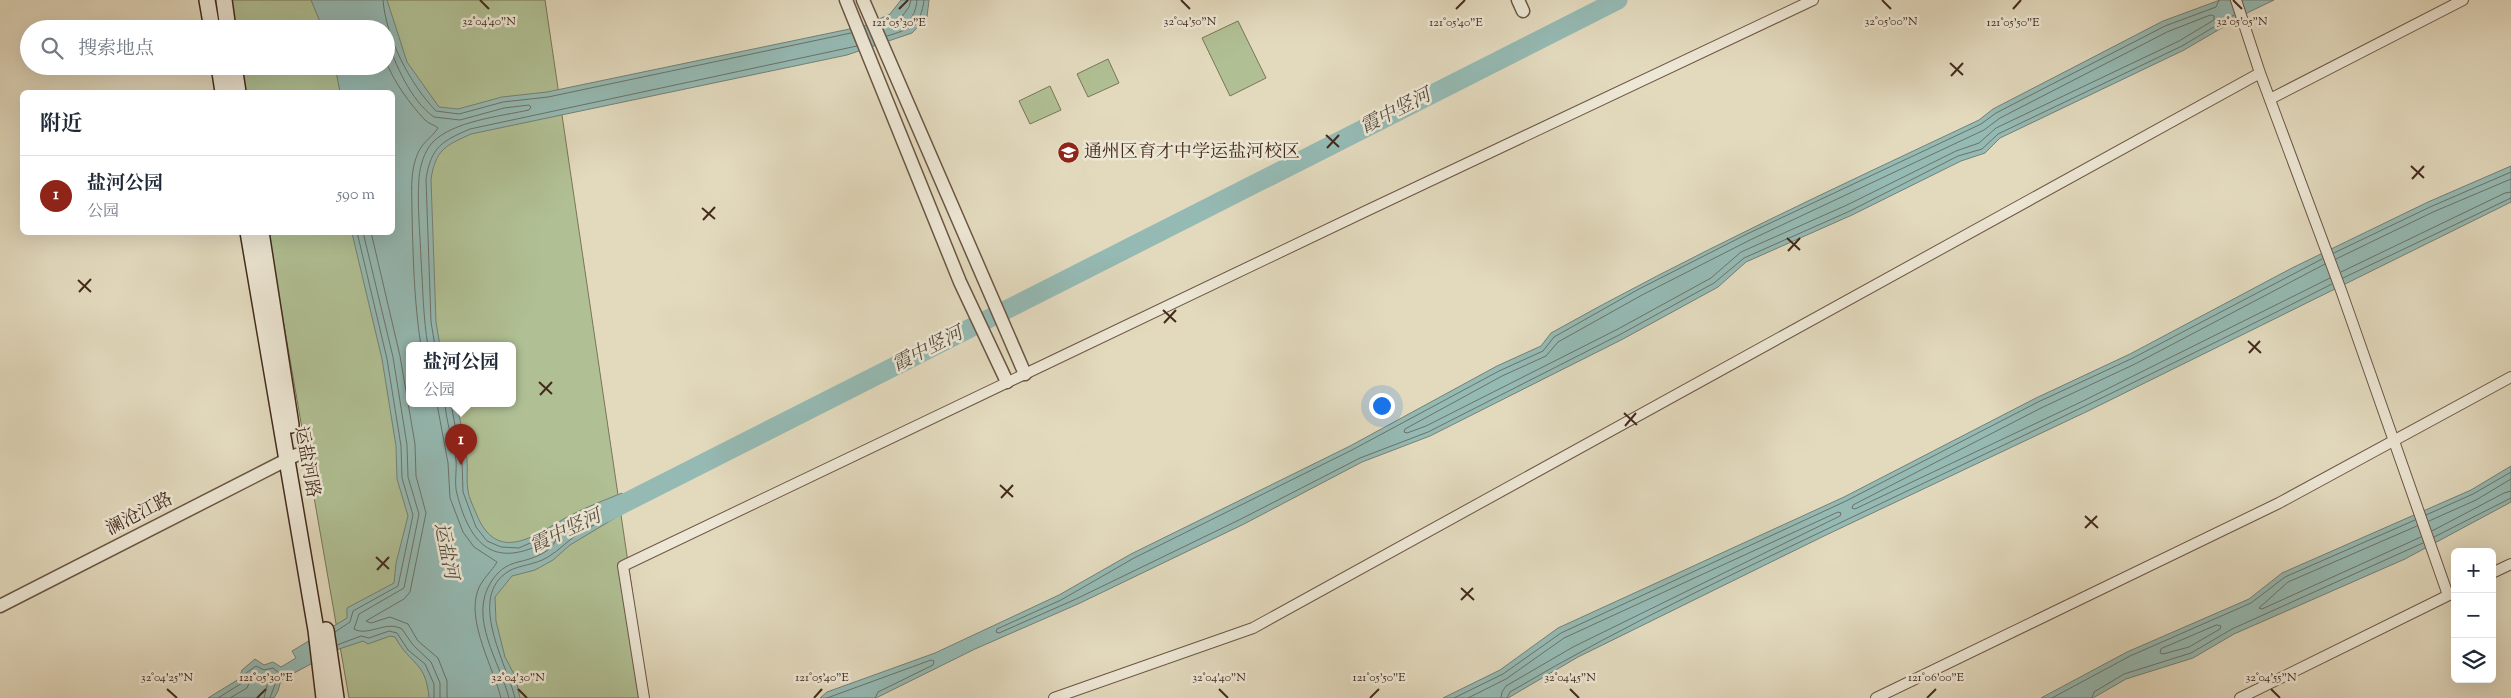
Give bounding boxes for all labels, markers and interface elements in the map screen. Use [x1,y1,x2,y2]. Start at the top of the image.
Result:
text: 32°04'40"N [462,13,516,31]
text: 32°04'50"N [1164,13,1217,31]
text: 32°05'00"N [1864,13,1918,31]
text: 32°05'05"N [2216,13,2268,31]
text: 121°05'30"E [872,14,926,32]
text: 121°05'40"E [1429,14,1483,32]
text: 121°05'50"E [1987,14,2040,32]
search box [20,20,395,75]
icon: search [38,34,66,62]
text: 搜索地点 [78,36,154,63]
water label: 霞中竖河 [1356,81,1439,141]
text: 附近 [40,110,82,140]
place label: 通州区育才中学运盐河校区 [1084,140,1300,166]
school or university icon: 通州区育才中学运盐河校区 [1056,141,1080,165]
text: 盐河公园 [87,171,163,198]
text: 1 [53,184,59,207]
text: 590 m [337,184,375,207]
text: 公园 [87,201,119,224]
water label: 霞中竖河 [888,319,971,379]
popup [406,342,516,407]
text: 盐河公园 [423,350,499,377]
text: 公园 [423,380,455,403]
your location [1369,393,1395,419]
street label: 运盐河路 [287,424,325,500]
pin: 1 [445,424,477,465]
street label: 澜沧江路 [102,487,178,543]
water label: 霞中竖河 [526,502,609,560]
water label: 运盐河 [426,520,464,584]
map controls [2451,548,2496,683]
button: + [2451,548,2496,593]
button: − [2451,593,2496,638]
button: layers [2451,638,2496,683]
text: 32°04'25"N [141,669,194,687]
text: 121°05'30"E [239,669,293,687]
text: 32°04'30"N [491,669,545,687]
text: 121°05'40"E [795,669,849,687]
text: 32°04'40"N [1192,669,1246,687]
text: 121°05'50"E [1353,669,1406,687]
text: 32°04'45"N [1544,669,1596,687]
text: 121°06'00"E [1908,669,1965,687]
text: 32°04'55"N [2245,669,2297,687]

